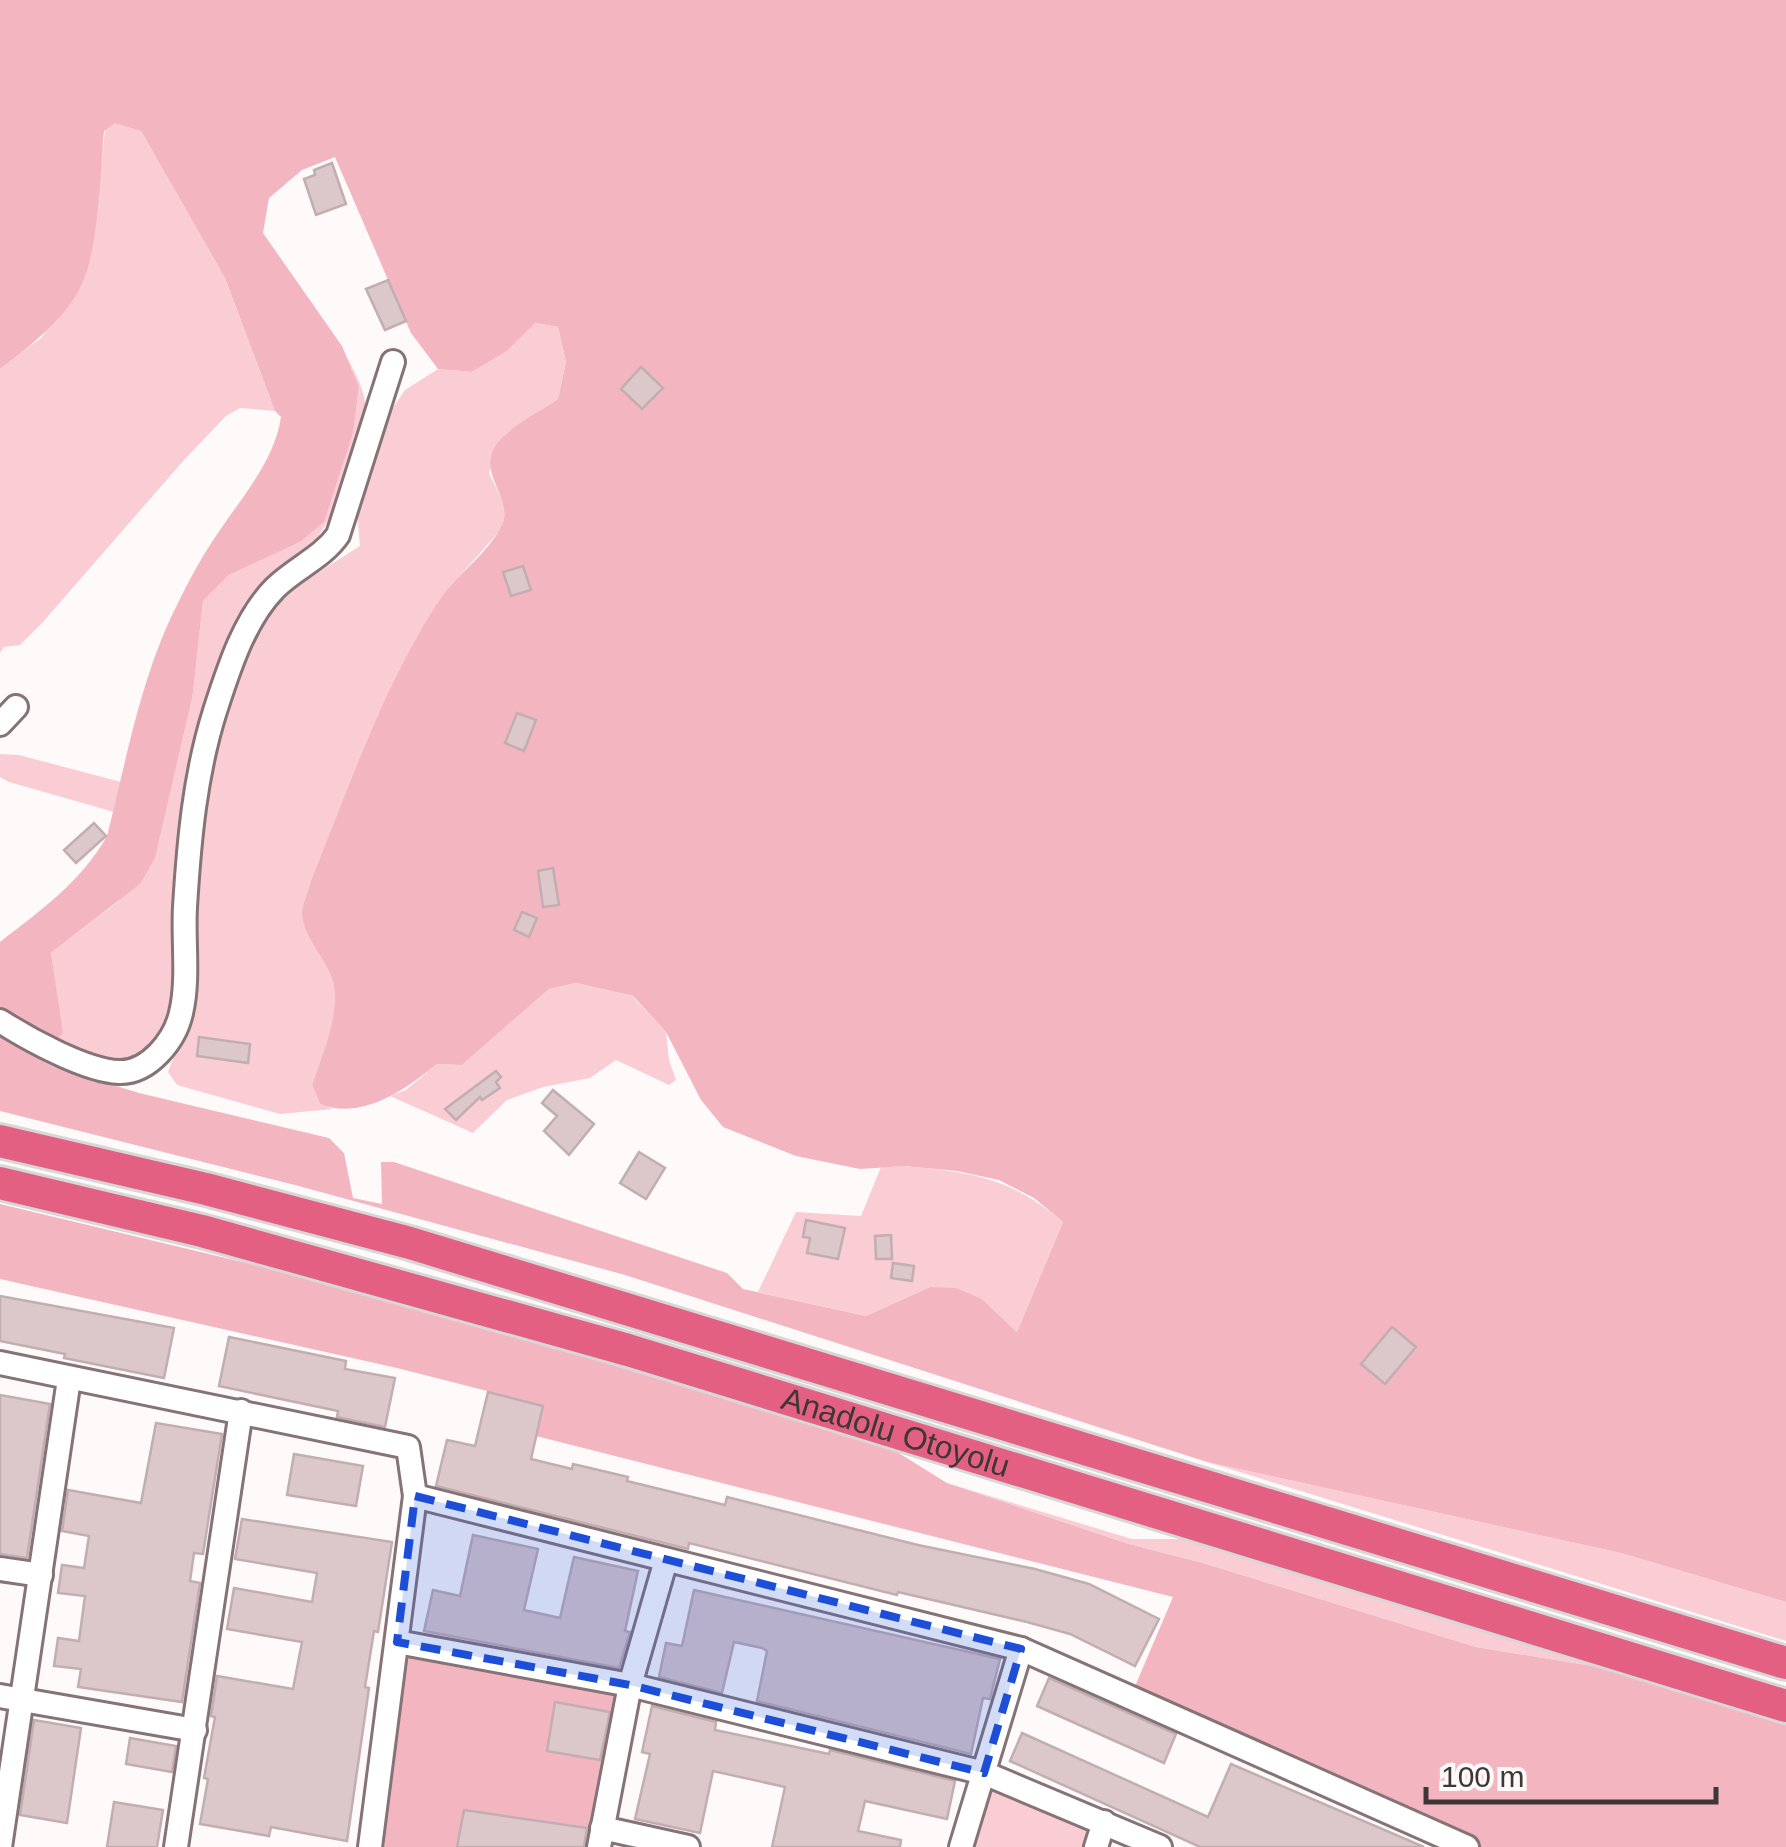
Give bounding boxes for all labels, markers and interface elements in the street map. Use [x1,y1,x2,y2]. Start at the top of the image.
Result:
street label: Anadolu Otoyolu [777,1380,1014,1484]
scale bar [1426,1742,1716,1804]
text: 100 m [1441,1760,1524,1793]

